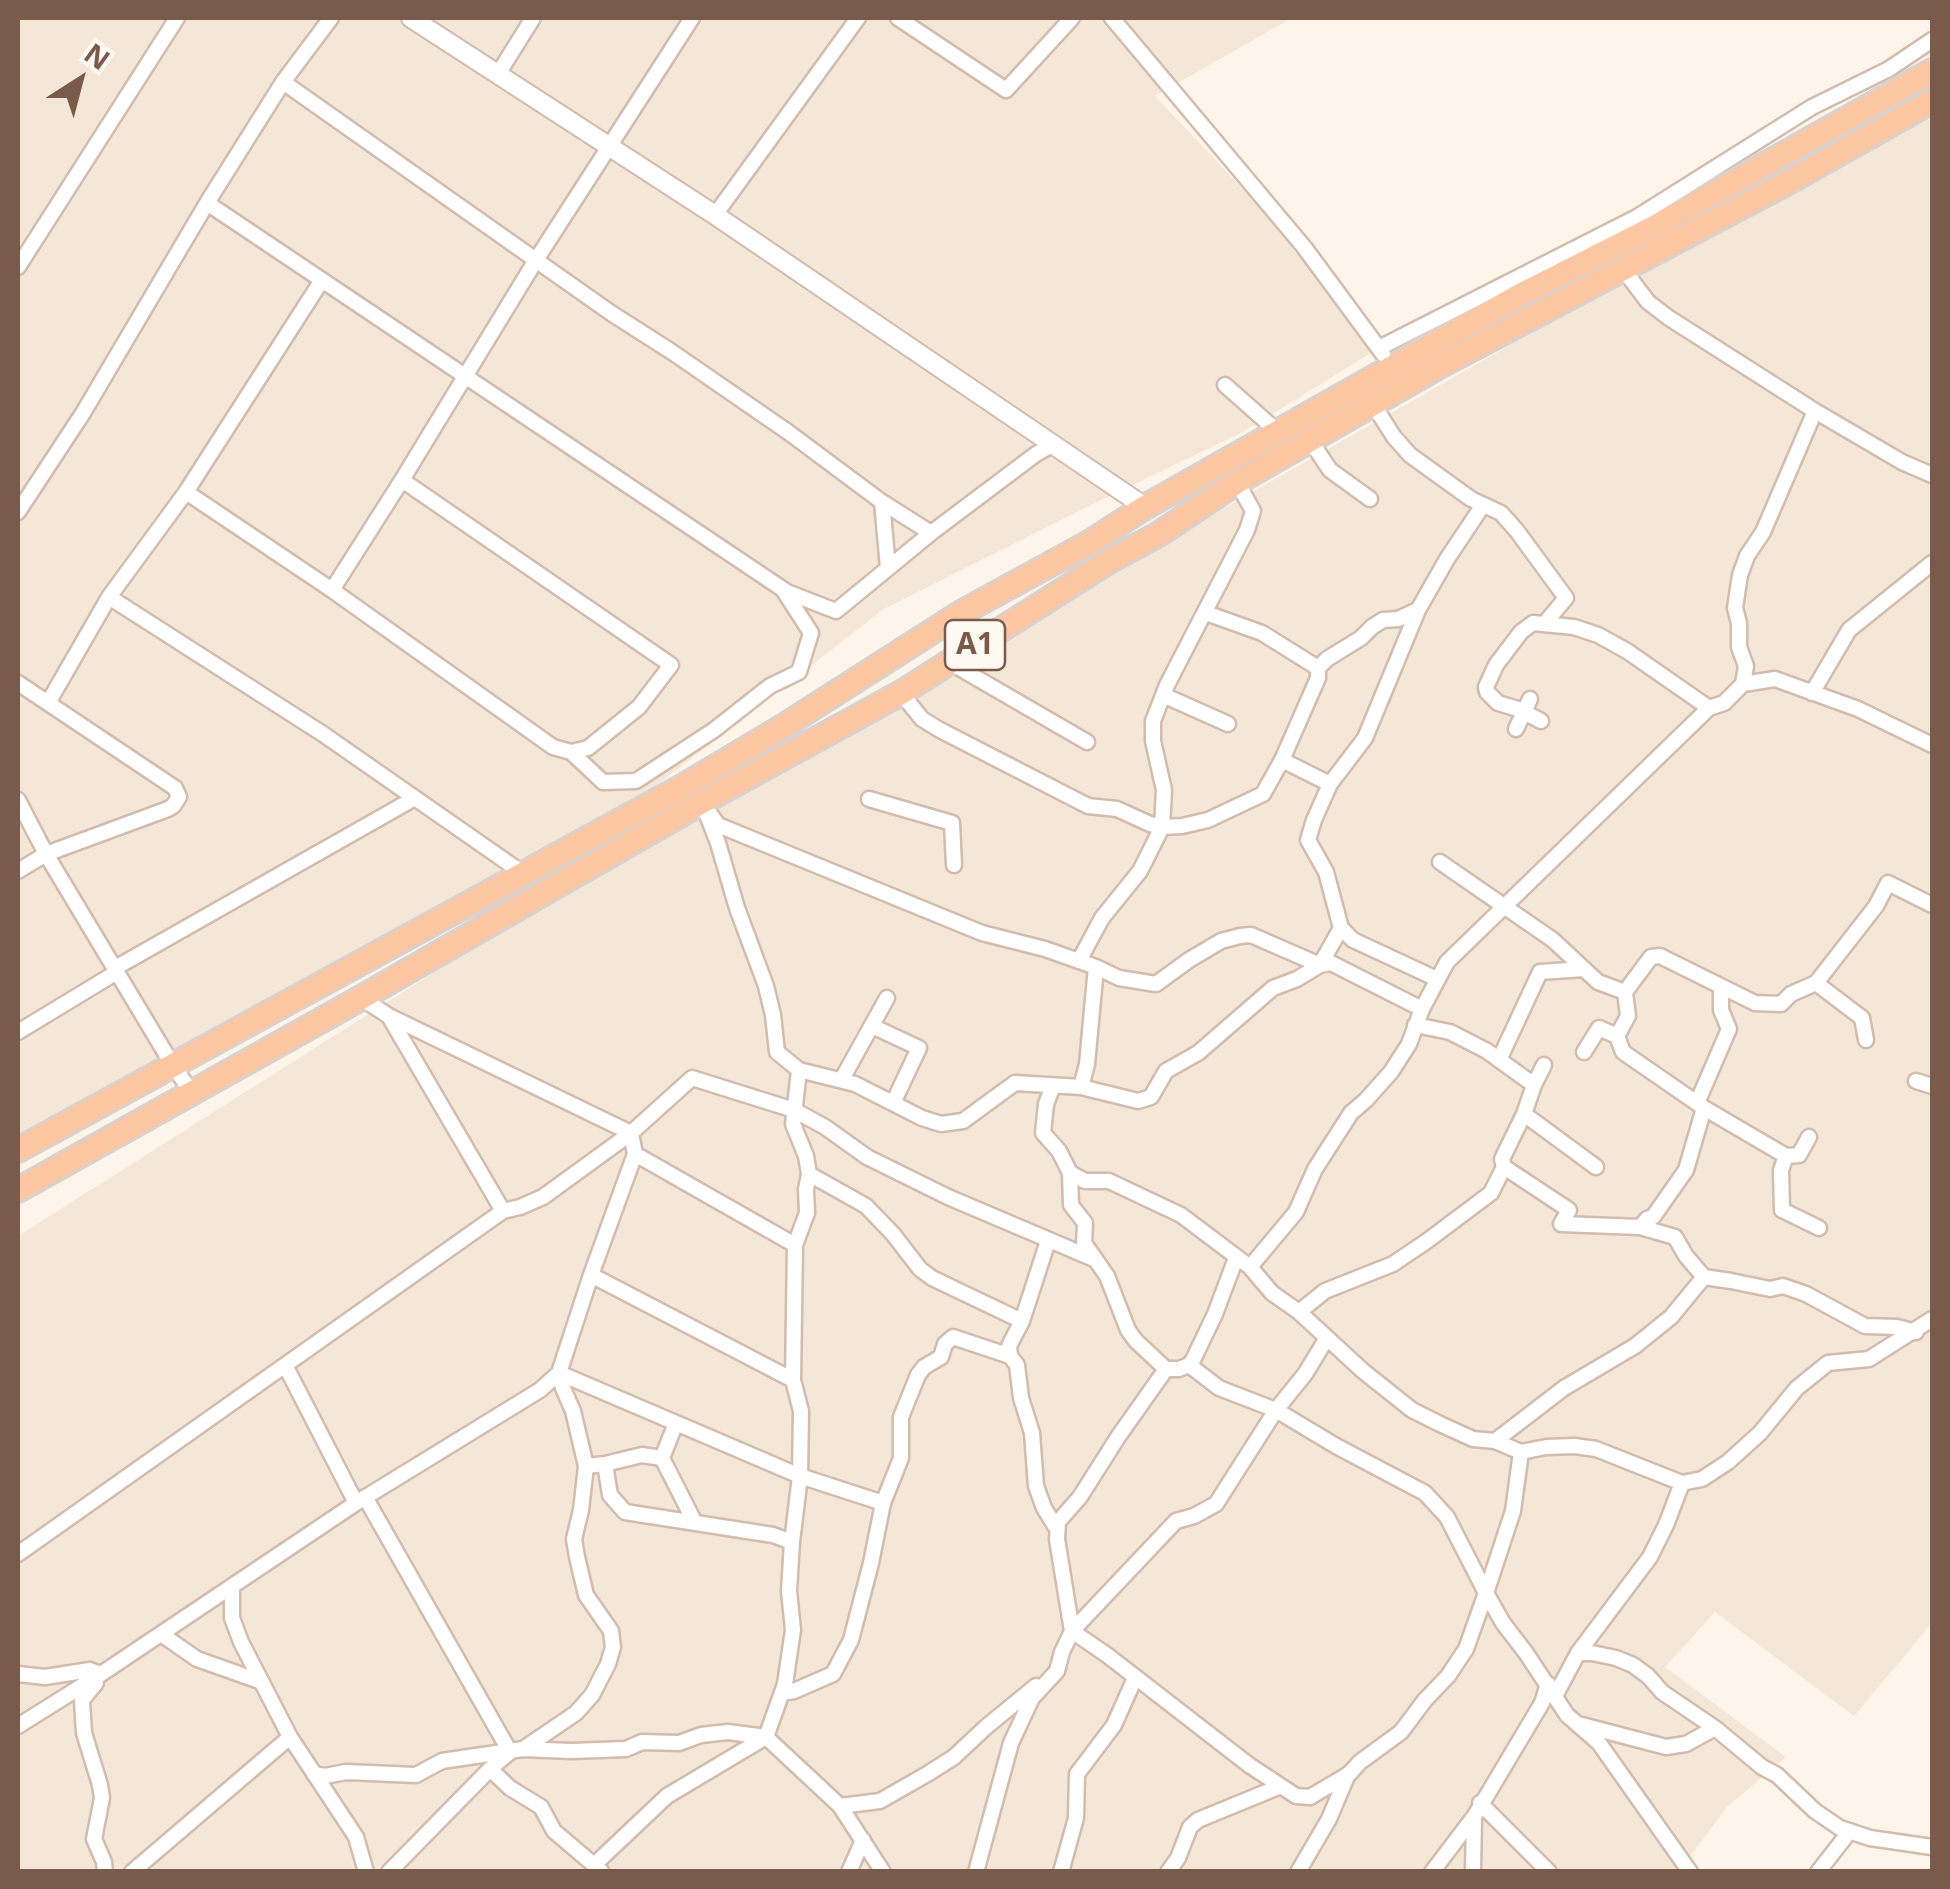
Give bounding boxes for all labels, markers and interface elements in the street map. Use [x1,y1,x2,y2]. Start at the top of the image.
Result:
north arrow [30,30,130,130]
text: N [77,34,118,78]
road number: A1 [945,620,1005,670]

